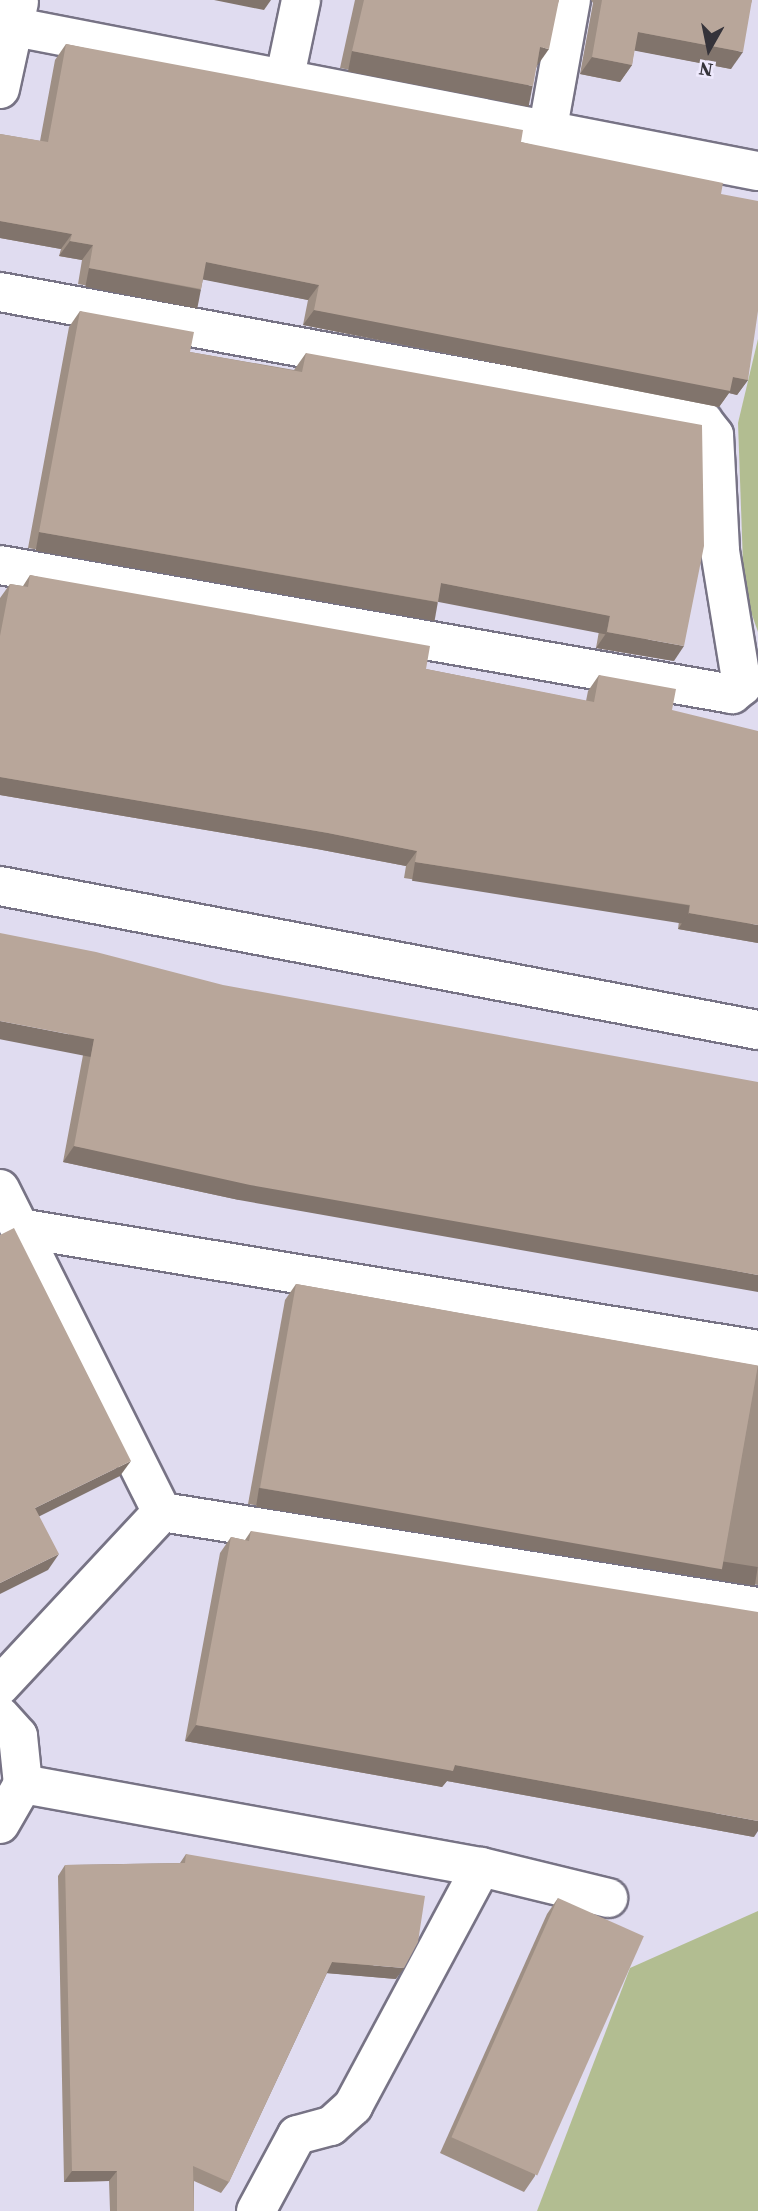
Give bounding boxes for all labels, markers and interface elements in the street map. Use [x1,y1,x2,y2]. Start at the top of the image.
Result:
north arrow [674,14,744,84]
text: N [697,56,715,84]

